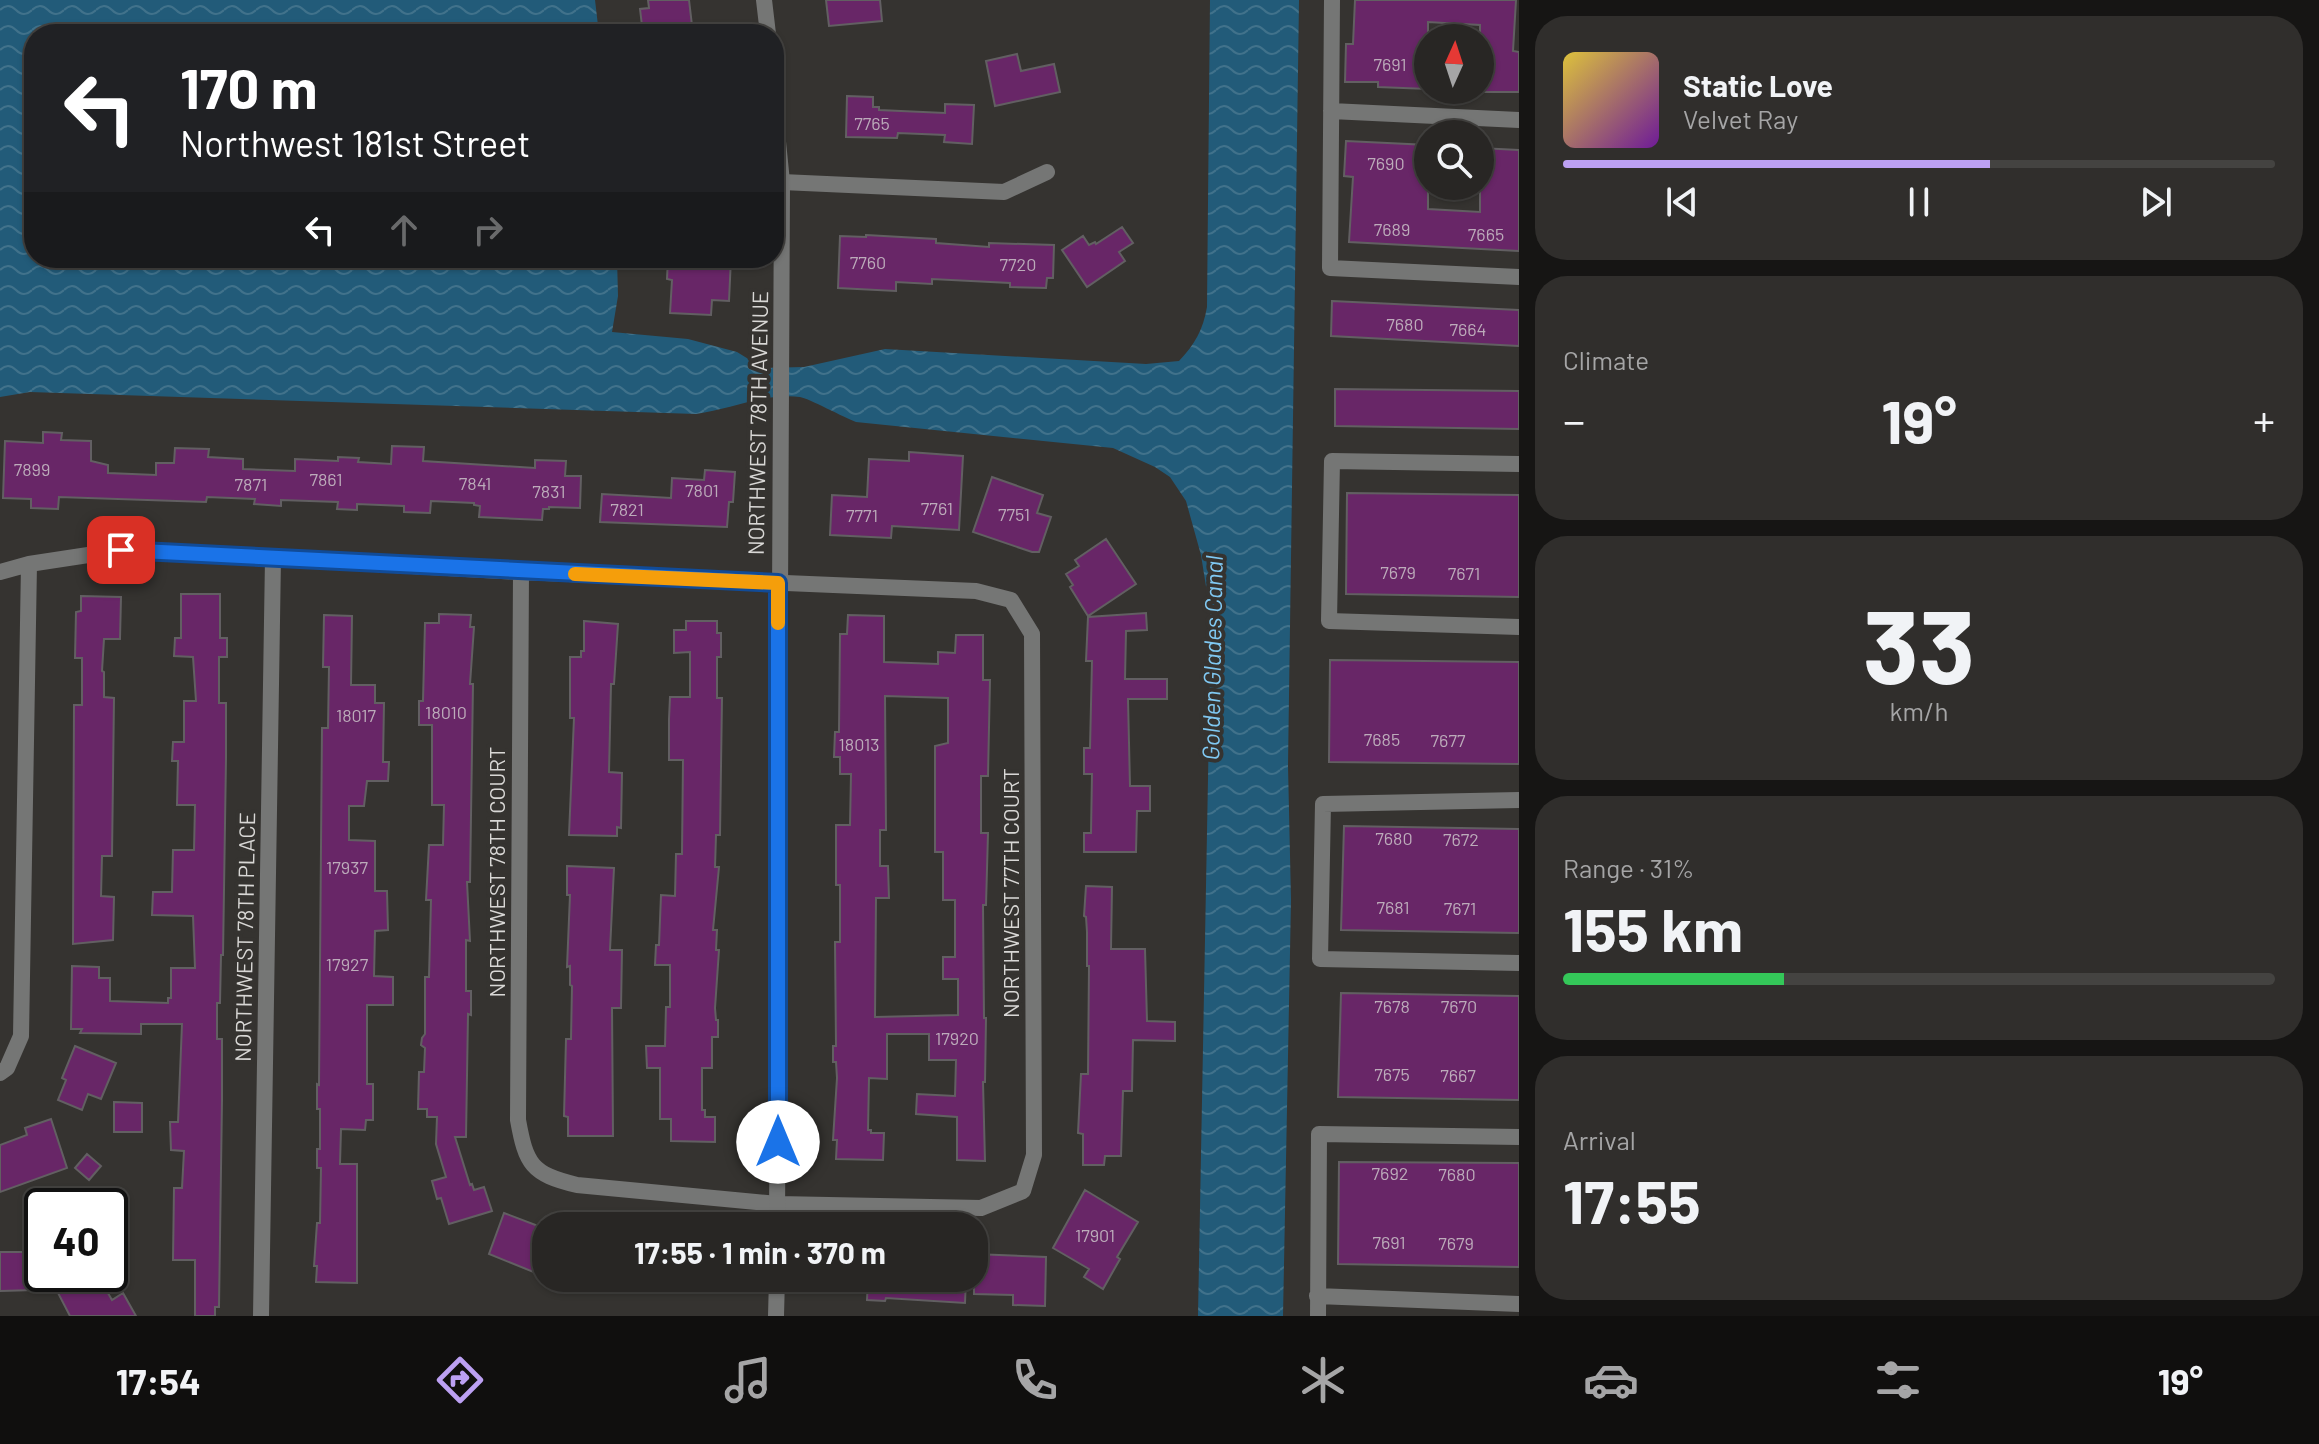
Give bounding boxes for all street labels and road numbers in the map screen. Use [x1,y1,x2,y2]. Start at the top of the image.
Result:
street label: NORTHWEST 78TH AVENUE [742,291,772,555]
street label: NORTHWEST 78TH COURT [483,747,509,997]
street label: NORTHWEST 77TH COURT [997,768,1023,1018]
street label: NORTHWEST 78TH PLACE [229,812,259,1062]

